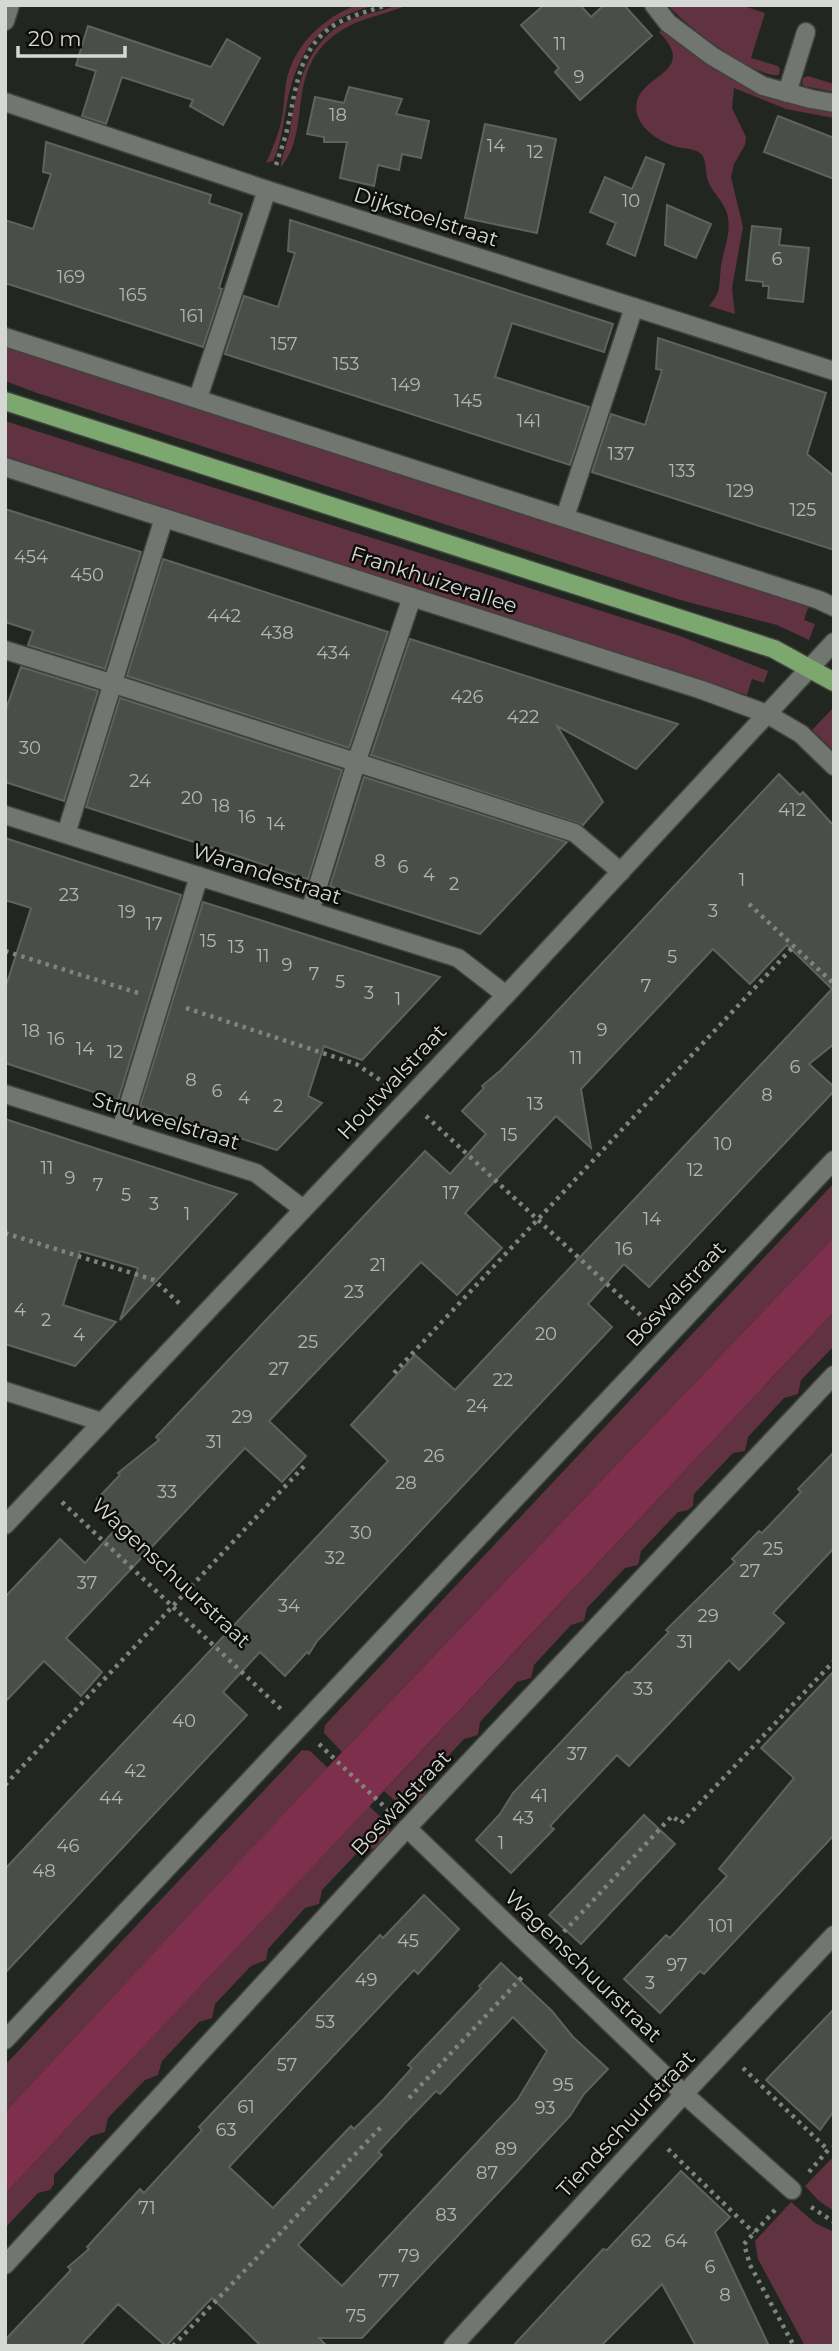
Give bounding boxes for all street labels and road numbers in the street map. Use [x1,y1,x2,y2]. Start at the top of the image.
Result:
street label: Dijkstoelstraat [351,181,502,252]
street label: Frankhuizerallee [348,541,521,618]
street label: Warandestraat [189,838,345,909]
street label: Houtwalstraat [332,1019,451,1144]
street label: Struweelstraat [89,1086,243,1155]
street label: Boswalstraat [621,1236,731,1351]
street label: Wagenschuurstraat [87,1493,256,1653]
street label: Boswalstraat [346,1745,456,1860]
street label: Wagenschuurstraat [500,1884,667,2047]
street label: Tiendschuurstraat [551,2045,700,2202]

